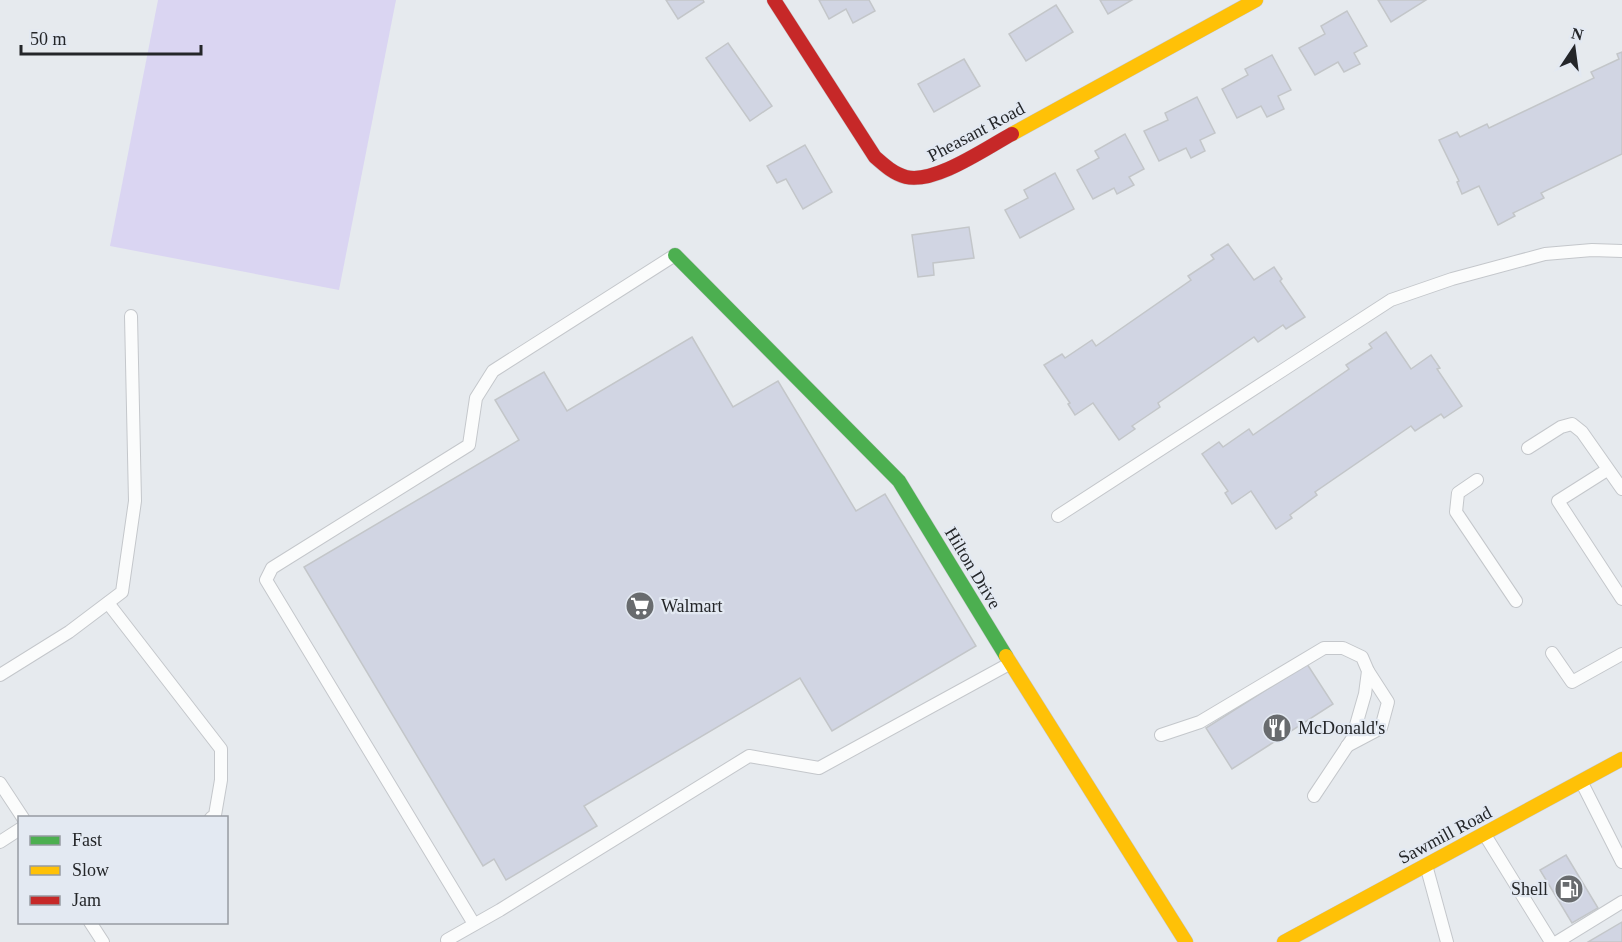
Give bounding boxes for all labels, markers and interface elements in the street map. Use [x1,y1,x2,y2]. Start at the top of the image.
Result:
scale bar [21,18,201,56]
north arrow [1544,18,1604,78]
text: N [1570,24,1585,44]
text: 50 m [30,29,67,49]
street label: Pheasant Road [924,98,1028,166]
street label: Hilton Drive [941,524,1005,612]
supermarket icon: Walmart [624,590,656,622]
place label: Walmart [661,596,723,616]
restaurant icon: McDonald's [1261,712,1293,744]
place label: McDonald's [1298,718,1385,738]
street label: Sawmill Road [1395,802,1495,868]
legend [18,816,228,924]
text: Fast [72,830,102,850]
text: Slow [72,860,109,880]
fuel station icon: Shell [1553,873,1585,905]
place label: Shell [1511,879,1548,899]
text: Jam [72,890,101,910]

